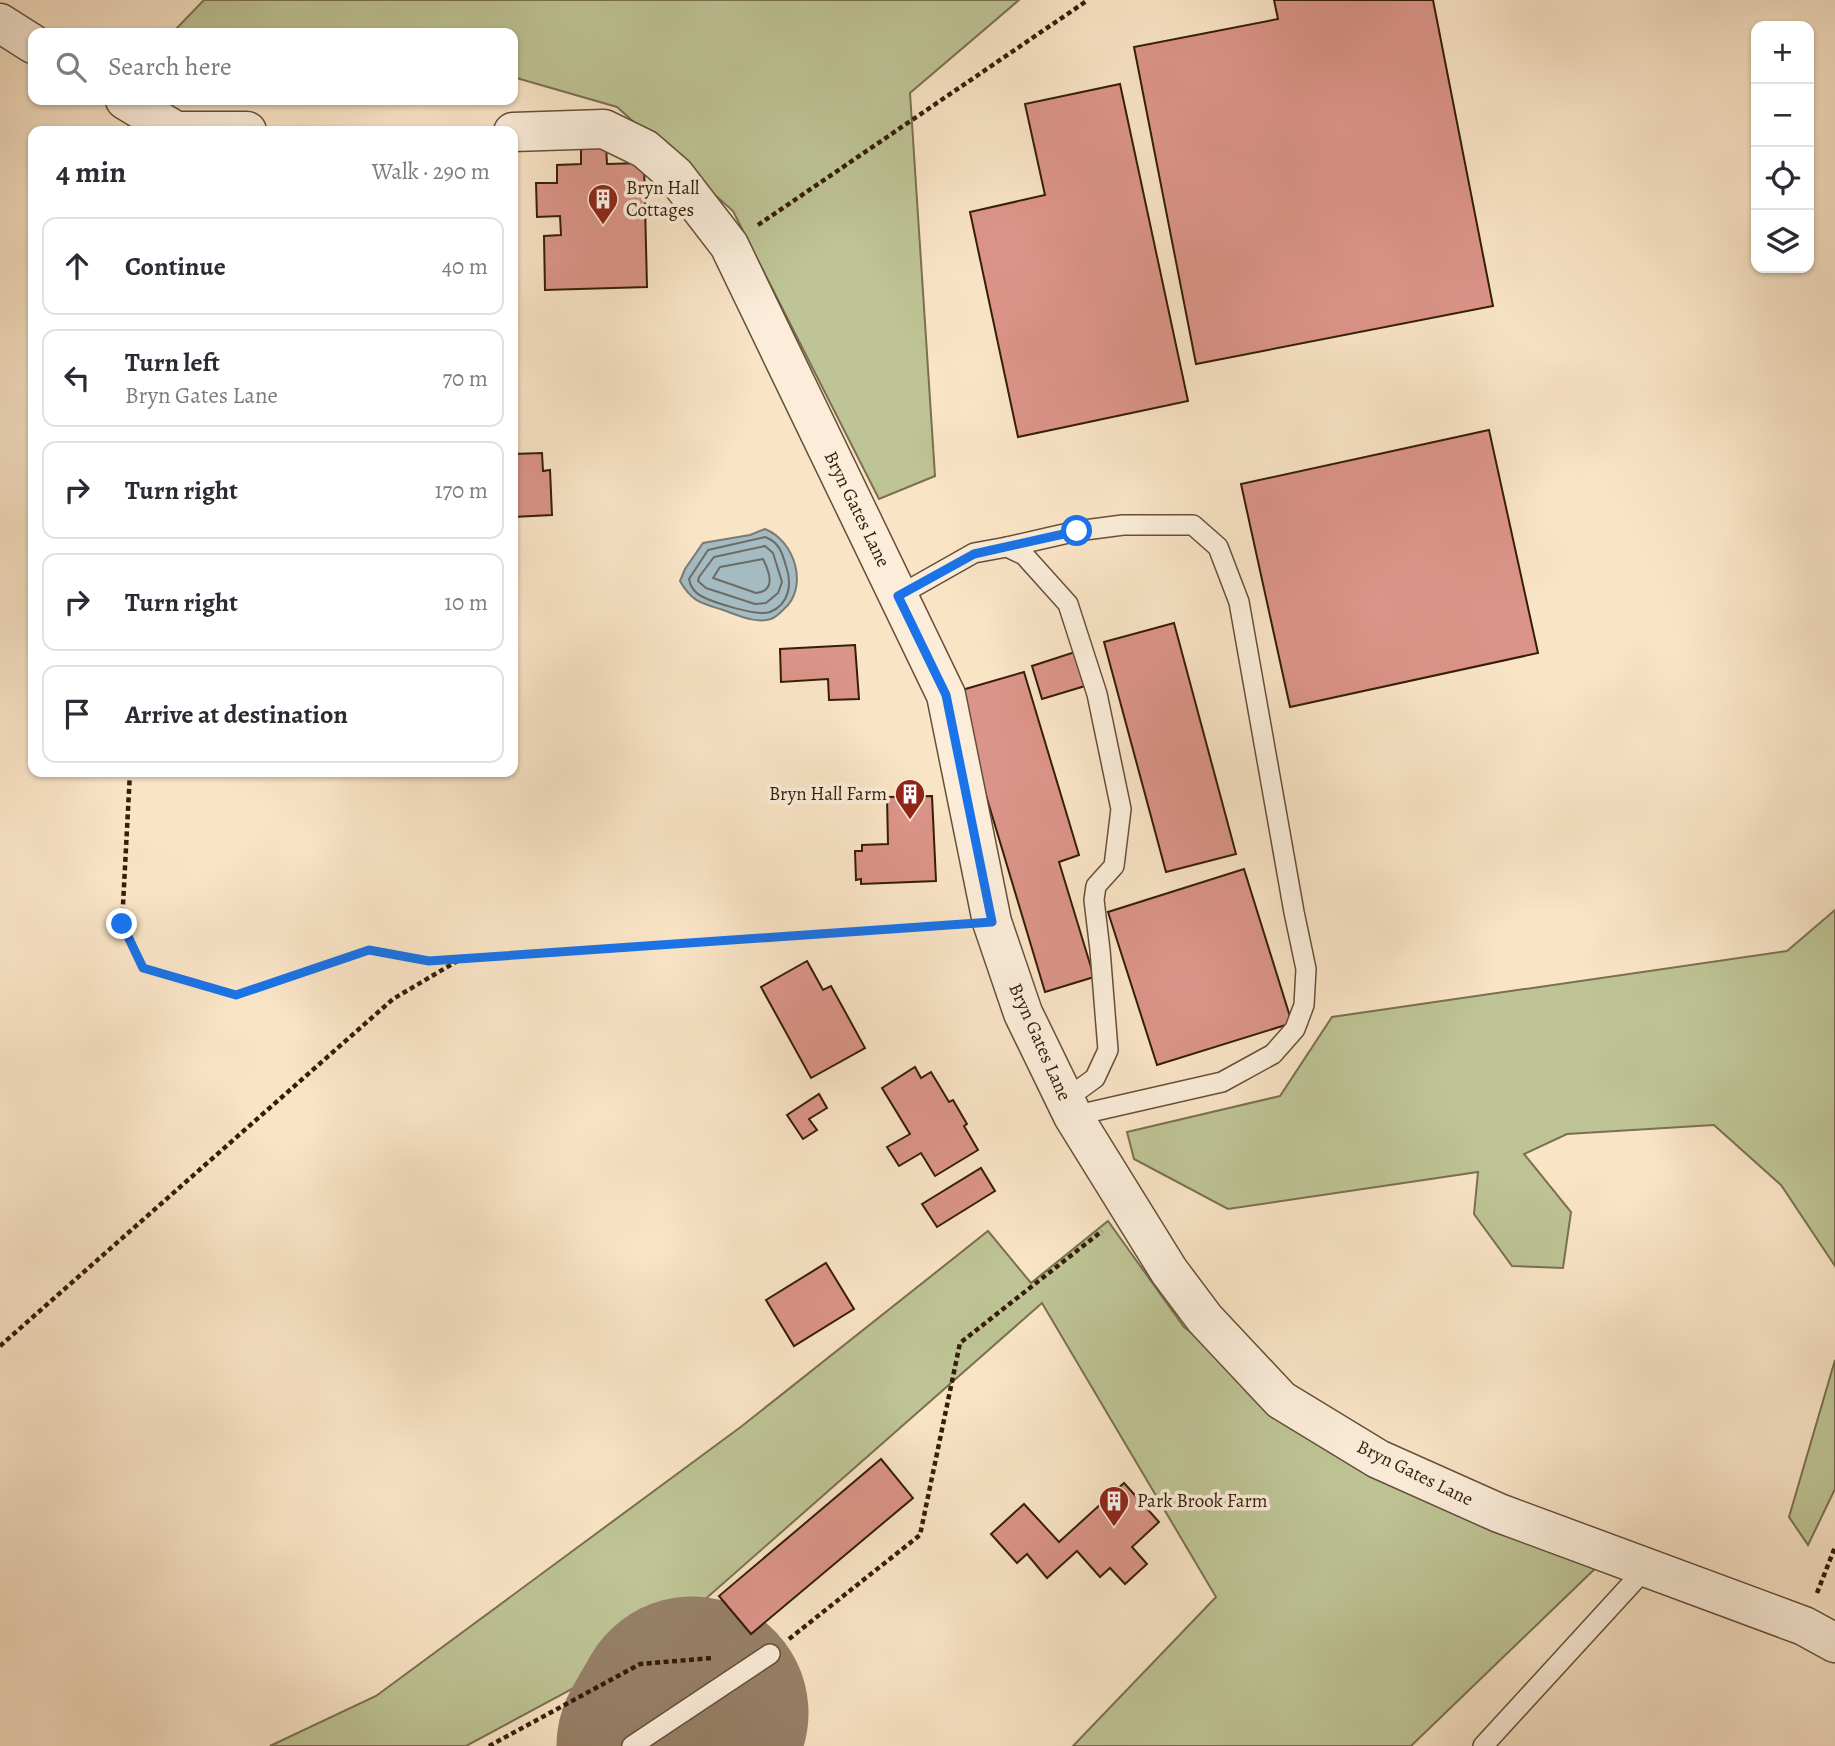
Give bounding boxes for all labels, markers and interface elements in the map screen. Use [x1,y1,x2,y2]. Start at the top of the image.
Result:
map controls [1751,21,1814,273]
button: + [1751,21,1814,84]
search box [28,28,518,105]
icon: search [52,48,90,86]
text: Search here [108,49,232,84]
button: − [1751,84,1814,147]
button: locate [1751,147,1814,210]
text: 4 min [56,152,126,192]
text: Walk · 290 m [372,156,490,187]
place label: Bryn Hall Cottages [626,175,700,223]
building icon: Bryn Hall Cottages [586,182,620,226]
button: layers [1751,210,1814,273]
icon: ahead [58,247,96,285]
text: Continue [125,249,226,284]
text: 40 m [442,251,488,282]
text: Turn left [125,345,220,380]
icon: left [58,359,96,397]
text: 70 m [442,363,488,394]
text: Bryn Gates Lane [125,380,278,411]
street label: Bryn Gates Lane [818,447,896,571]
icon: right [58,471,96,509]
text: Turn right [125,473,238,508]
text: 170 m [435,475,488,506]
route start [1061,515,1092,546]
icon: right [58,583,96,621]
text: Turn right [125,585,238,620]
text: 10 m [444,587,488,618]
icon: arrive [58,695,96,733]
text: Arrive at destination [125,697,348,732]
building icon: Bryn Hall Farm [893,777,927,821]
place label: Bryn Hall Farm [769,781,887,807]
route end [106,908,137,939]
street label: Bryn Gates Lane [1002,979,1078,1105]
street label: Bryn Gates Lane [1353,1434,1477,1512]
building icon: Park Brook Farm [1097,1484,1131,1528]
place label: Park Brook Farm [1137,1488,1268,1514]

